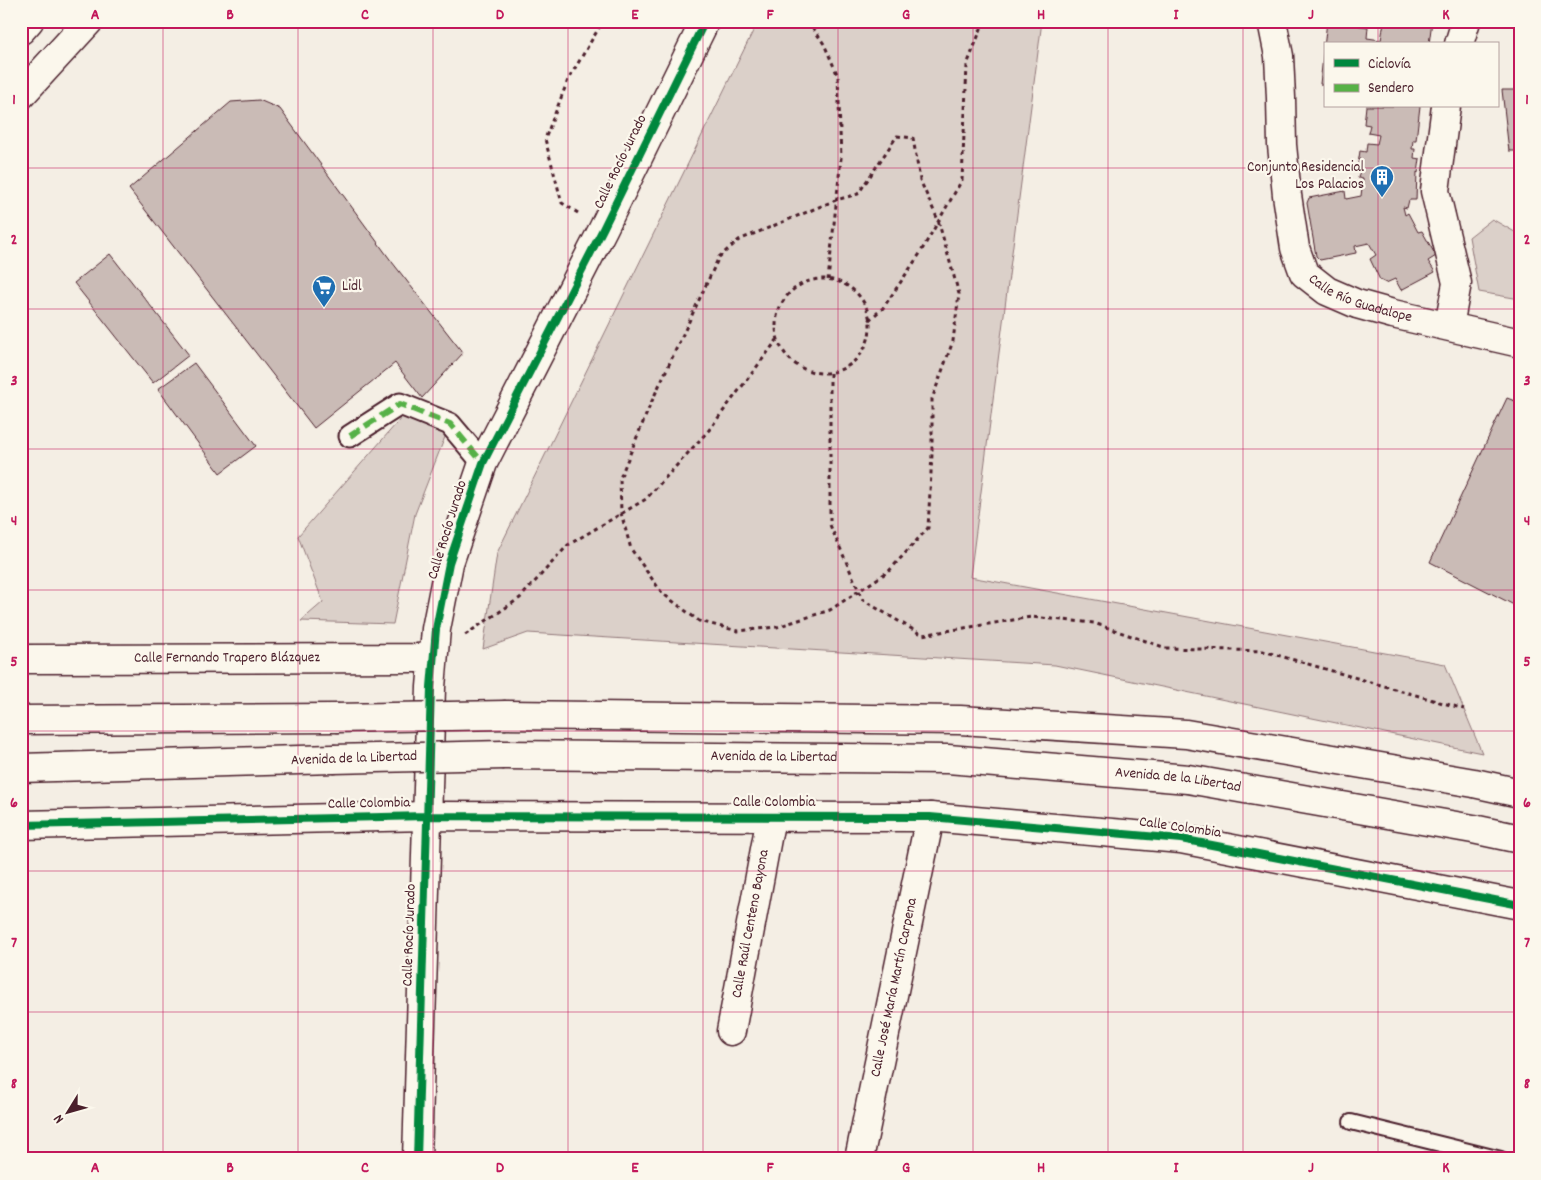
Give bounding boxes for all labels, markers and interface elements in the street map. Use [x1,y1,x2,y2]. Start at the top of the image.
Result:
text: A [91,4,100,27]
text: B [226,4,234,27]
text: C [361,4,369,27]
text: D [496,4,505,27]
text: E [631,4,639,27]
text: F [766,4,774,27]
text: G [902,4,910,27]
text: H [1037,4,1045,27]
text: I [1174,4,1180,27]
text: J [1308,4,1314,27]
text: K [1442,4,1450,27]
legend [1324,42,1498,108]
text: Ciclovía [1368,54,1411,76]
text: Sendero [1368,78,1414,100]
text: 1 [12,89,16,112]
text: 1 [1525,89,1529,112]
street label: Calle Rocío Jurado [589,111,654,213]
place label: Conjunto Residencial Los Palacios [1247,157,1364,196]
building icon: Conjunto Residencial Los Palacios [1369,164,1395,198]
text: 2 [11,229,18,252]
text: 2 [1524,229,1531,252]
street label: Calle Río Guadalope [1303,269,1414,329]
supermarket icon: Lidl [311,274,337,308]
place label: Lidl [342,276,362,298]
text: 3 [10,370,18,393]
text: 3 [1523,370,1531,393]
street label: Calle Rocío Jurado [422,477,474,582]
text: 4 [11,510,17,533]
text: 4 [1524,510,1530,533]
street label: Calle Fernando Trapero Blázquez [134,647,320,670]
text: 5 [10,651,18,674]
text: 5 [1523,651,1531,674]
street label: Avenida de la Libertad [290,746,418,772]
street label: Avenida de la Libertad [711,746,837,769]
street label: Avenida de la Libertad [1114,762,1243,799]
text: 6 [10,792,18,815]
street label: Calle Colombia [328,792,411,816]
street label: Calle Colombia [733,792,816,814]
text: 6 [1523,792,1531,815]
street label: Calle Colombia [1138,811,1223,845]
street label: Calle Raúl Centeno Bayona [726,847,776,1000]
street label: Calle Rocío Jurado [397,883,423,987]
street label: Calle José María Martín Carpena [865,895,924,1079]
text: 7 [11,932,17,955]
text: 7 [1524,932,1530,955]
text: 8 [11,1073,18,1096]
text: 8 [1524,1073,1531,1096]
north arrow [42,1088,92,1138]
text: N [49,1110,69,1127]
text: A [91,1157,100,1180]
text: B [226,1157,234,1180]
text: C [361,1157,369,1180]
text: D [496,1157,505,1180]
text: E [631,1157,639,1180]
text: F [766,1157,774,1180]
text: G [902,1157,910,1180]
text: H [1037,1157,1045,1180]
text: I [1174,1157,1180,1180]
text: J [1308,1157,1314,1180]
text: K [1442,1157,1450,1180]

